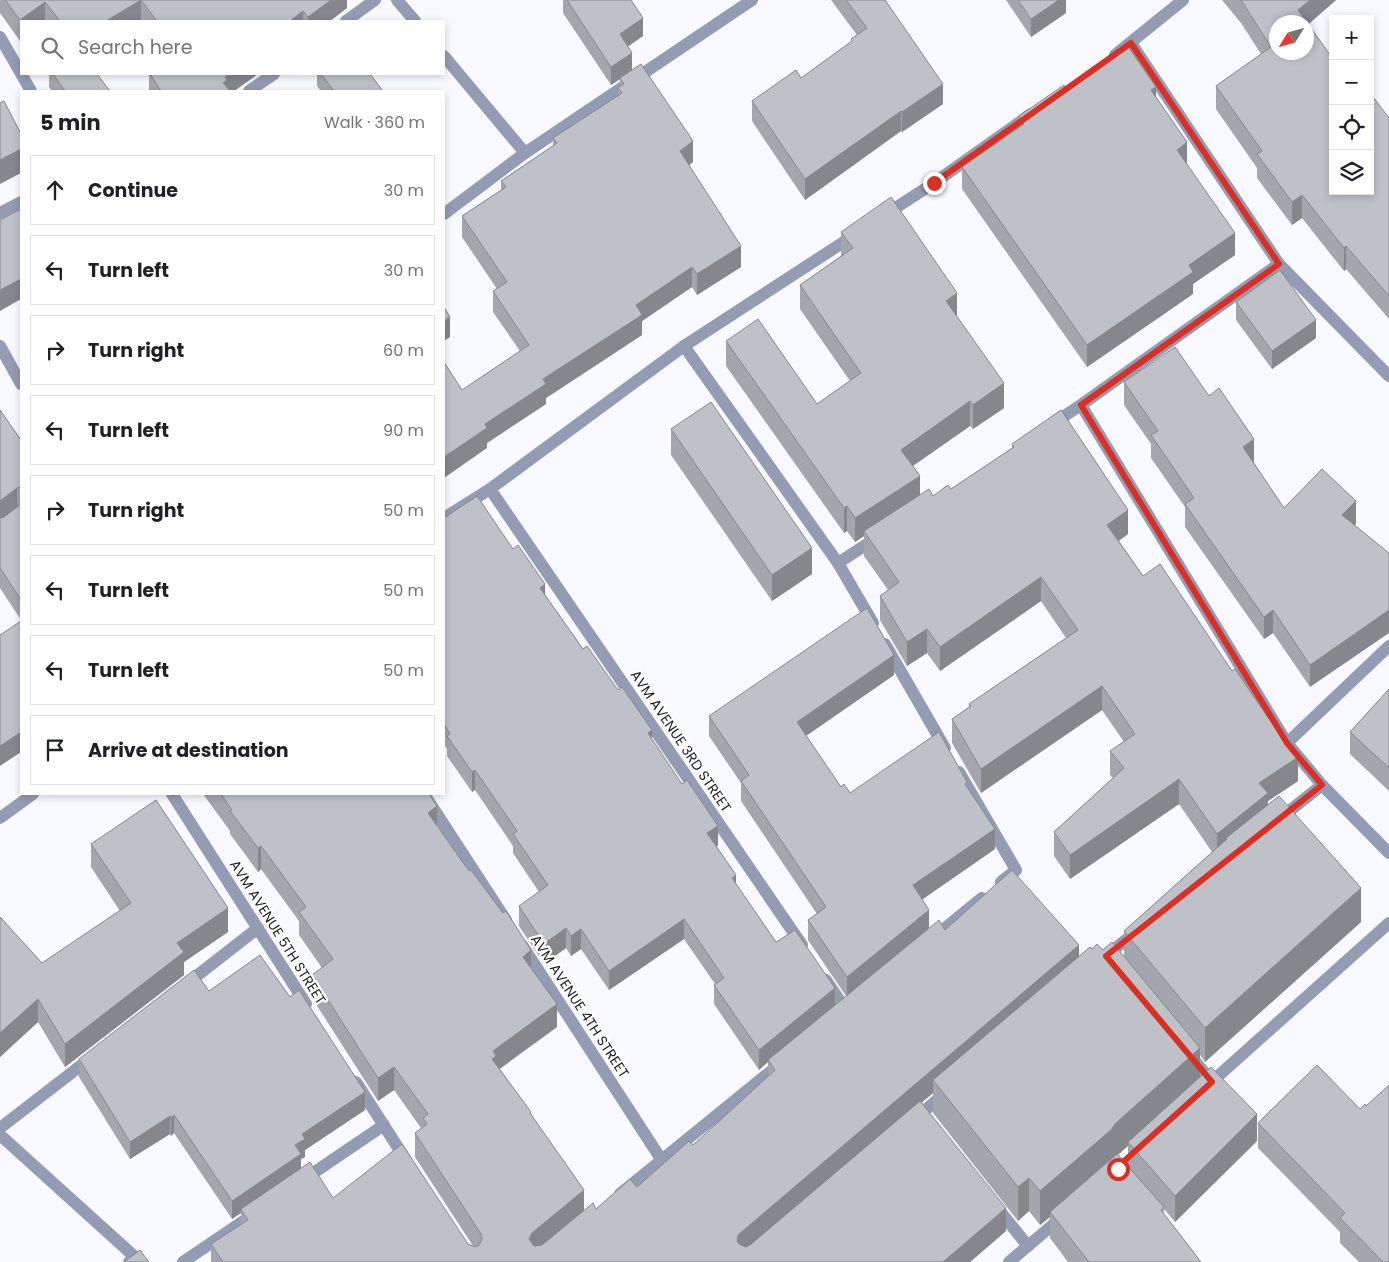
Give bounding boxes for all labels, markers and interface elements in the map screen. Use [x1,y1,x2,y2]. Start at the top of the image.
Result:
north arrow [1269,15,1314,60]
map controls [1329,15,1374,195]
button: + [1329,15,1374,60]
search box [20,20,445,75]
icon: search [38,34,66,62]
text: Search here [78,34,192,61]
button: − [1329,60,1374,105]
button: locate [1329,105,1374,150]
text: 5 min [40,108,101,137]
text: Walk · 360 m [324,111,425,134]
button: layers [1329,150,1374,195]
route end [923,172,946,195]
icon: ahead [41,176,69,204]
text: Continue [88,177,178,204]
text: 30 m [384,179,424,202]
icon: left [41,256,69,284]
text: Turn left [88,257,169,284]
text: 30 m [384,259,424,282]
icon: right [41,336,69,364]
text: Turn right [88,337,184,364]
text: 60 m [383,339,424,362]
icon: left [41,416,69,444]
text: Turn left [88,417,169,444]
text: 90 m [383,419,424,442]
icon: right [41,496,69,524]
text: Turn right [88,497,184,524]
text: 50 m [383,499,424,522]
icon: left [41,576,69,604]
text: Turn left [88,577,169,604]
text: 50 m [383,579,424,602]
icon: left [41,656,69,684]
text: Turn left [88,657,169,684]
text: 50 m [383,659,424,682]
street label: AVM AVENUE 3RD STREET [626,666,736,816]
icon: arrive [41,736,69,764]
text: Arrive at destination [88,737,289,764]
street label: AVM AVENUE 5TH STREET [225,856,331,1008]
street label: AVM AVENUE 4TH STREET [526,931,634,1082]
route start [1107,1158,1130,1181]

